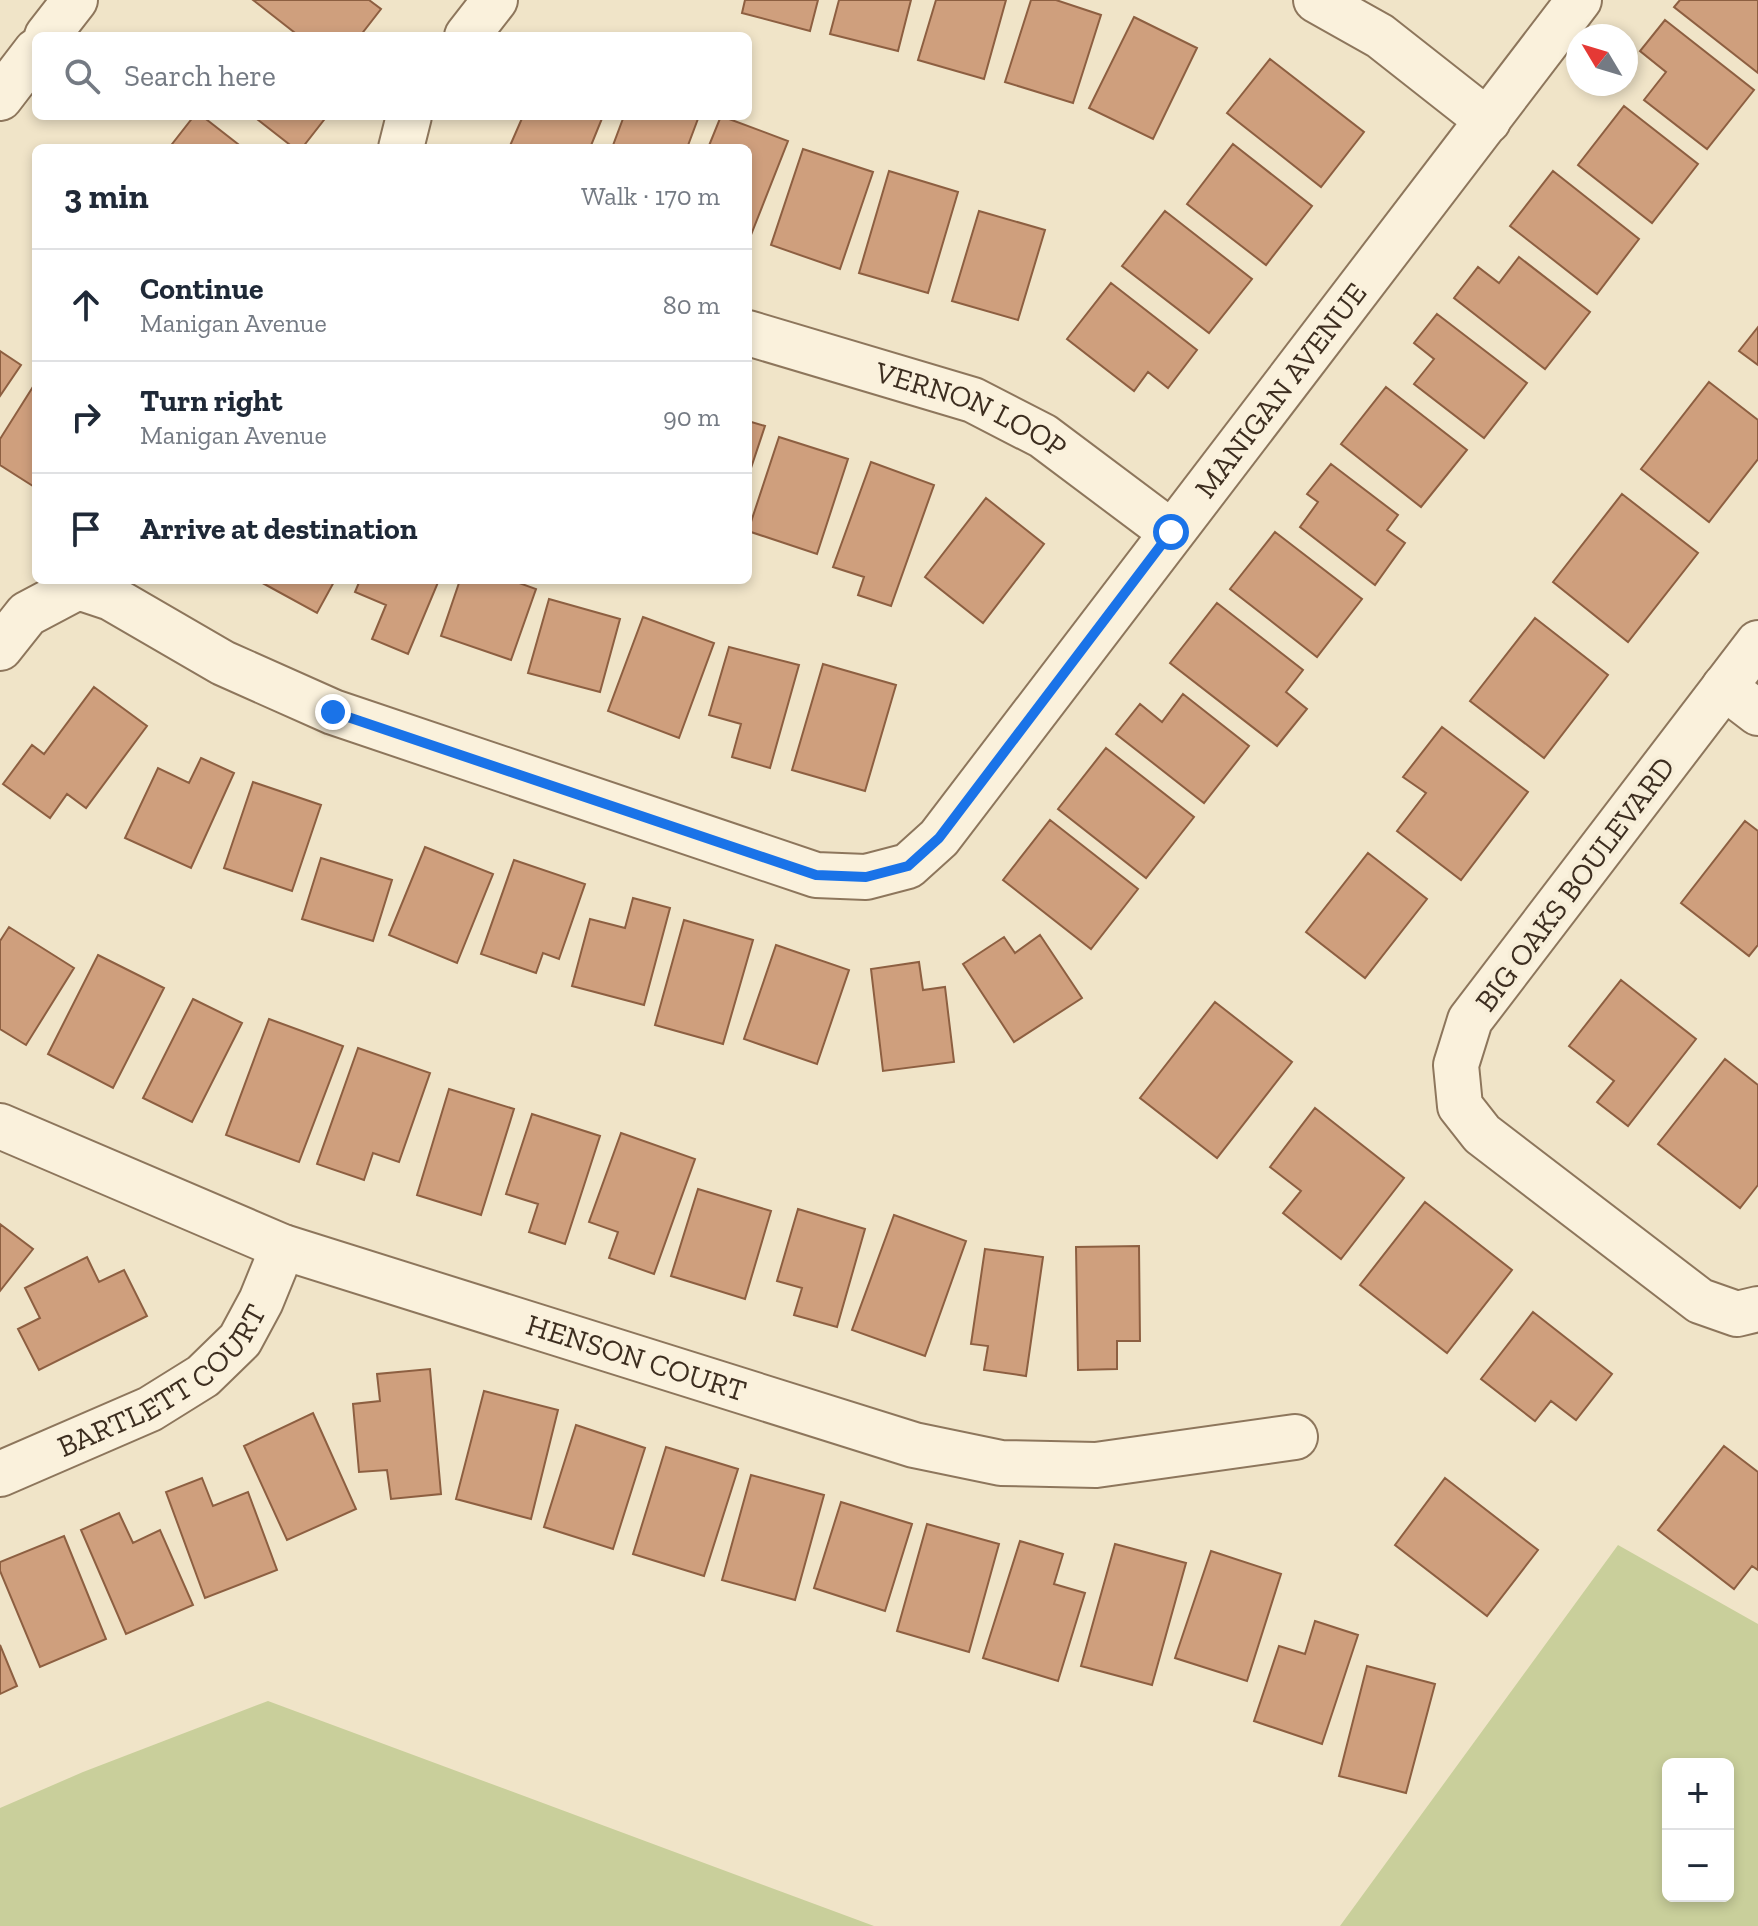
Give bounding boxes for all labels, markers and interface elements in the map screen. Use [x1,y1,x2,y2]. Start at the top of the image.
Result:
north arrow [1566,24,1638,96]
search box [32,32,752,120]
icon: search [60,54,104,98]
text: Search here [124,58,276,94]
text: 3 min [64,176,149,217]
text: Walk · 170 m [581,180,720,212]
text: Continue [140,271,264,307]
street label: MANIGAN AVENUE [1187,276,1374,505]
icon: ahead [64,283,108,327]
text: 80 m [663,289,720,321]
text: Manigan Avenue [140,307,327,339]
street label: VERNON LOOP [870,354,1074,465]
text: Turn right [140,383,282,419]
icon: right [64,395,108,439]
text: 90 m [663,401,720,433]
text: Manigan Avenue [140,419,327,451]
icon: arrive [64,507,108,551]
text: Arrive at destination [140,511,417,547]
route start [1153,514,1189,550]
route end [315,694,351,730]
street label: BIG OAKS BOULEVARD [1468,750,1682,1018]
street label: BARTLETT COURT [52,1298,274,1465]
street label: HENSON COURT [522,1306,751,1409]
map controls [1662,1758,1734,1902]
button: + [1662,1758,1734,1830]
button: − [1662,1830,1734,1902]

